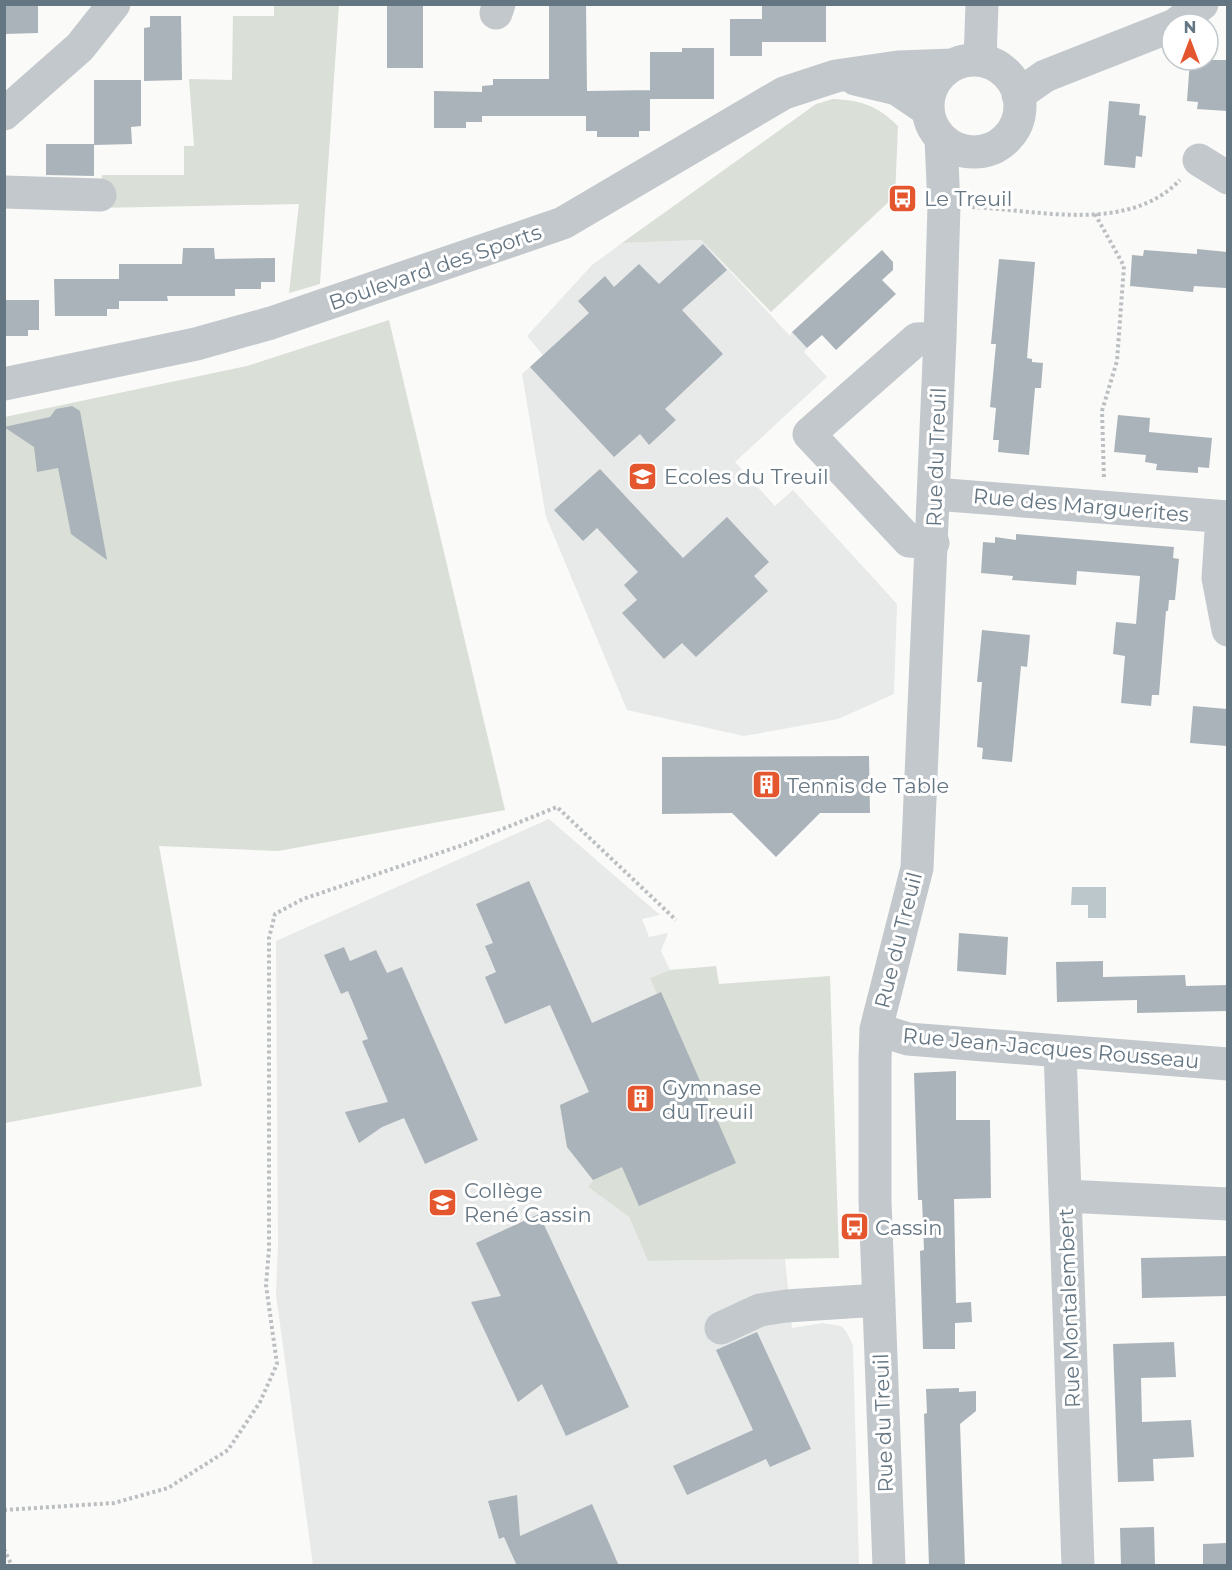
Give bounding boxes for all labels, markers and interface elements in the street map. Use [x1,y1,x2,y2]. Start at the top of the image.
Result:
north arrow [1160,12,1220,72]
text: N [1184,18,1196,37]
bus stop icon: Le Treuil [887,182,919,214]
place label: Le Treuil [924,186,1012,211]
street label: Boulevard des Sports [326,219,544,315]
street label: Rue du Treuil [921,387,951,527]
school or university icon: Ecoles du Treuil [627,460,659,492]
place label: Ecoles du Treuil [664,464,829,489]
street label: Rue des Marguerites [972,483,1190,527]
building icon: Tennis de Table [750,769,782,801]
place label: Tennis de Table [787,773,949,798]
street label: Rue du Treuil [869,869,927,1011]
street label: Rue Jean-Jacques Rousseau [902,1023,1200,1073]
place label: Gymnase du Treuil [662,1075,761,1124]
building icon: Gymnase du Treuil [625,1083,657,1115]
place label: Collège René Cassin [464,1178,592,1227]
school or university icon: Collège René Cassin [427,1186,459,1218]
street label: Rue Montalembert [1053,1208,1085,1408]
bus stop icon: Cassin [838,1211,870,1243]
place label: Cassin [875,1215,942,1240]
street label: Rue du Treuil [868,1353,898,1493]

